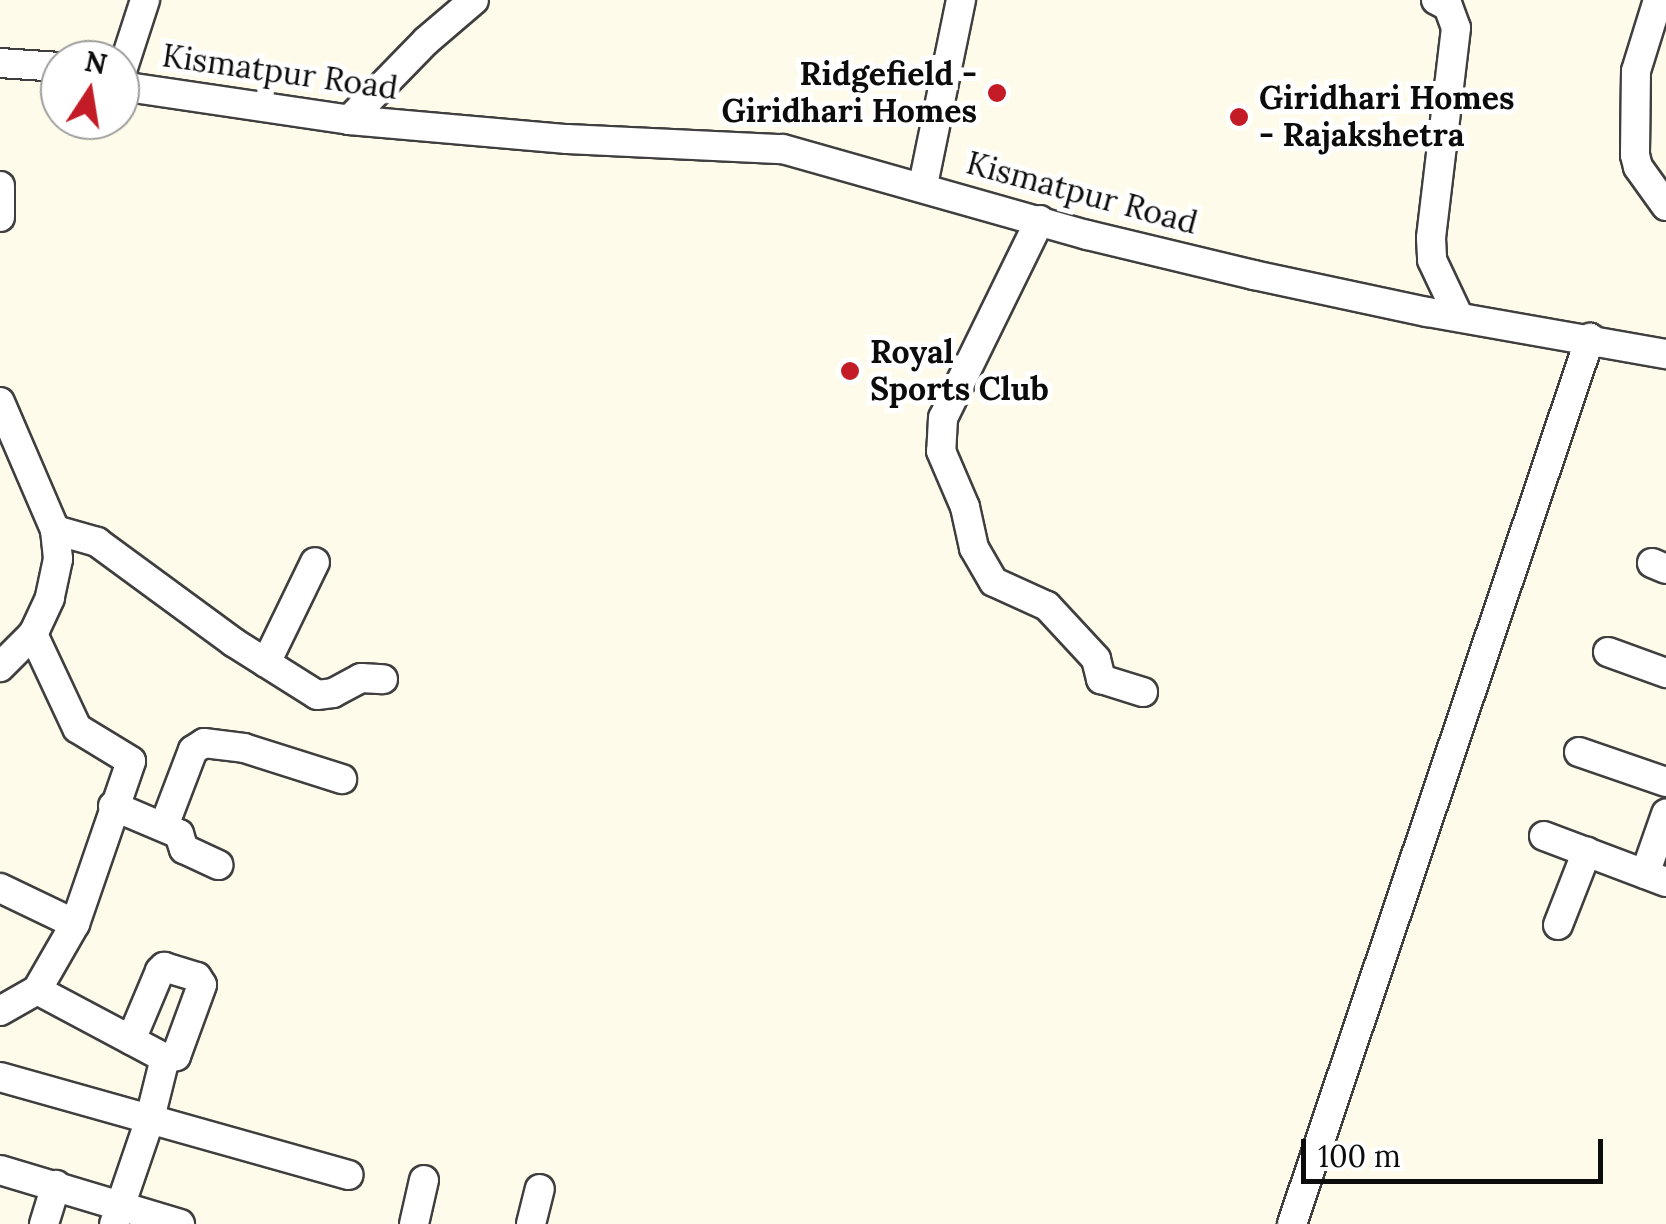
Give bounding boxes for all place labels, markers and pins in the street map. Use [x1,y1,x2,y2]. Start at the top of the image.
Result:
place label: Ridgefield - Giridhari Homes [722,56,977,131]
place label: Giridhari Homes - Rajakshetra [1259,80,1514,155]
marker: Ridgefield - Giridhari Homes [986,82,1008,104]
marker: Giridhari Homes - Rajakshetra [1228,106,1250,128]
place label: Royal Sports Club [870,334,1049,409]
marker: Royal Sports Club [839,360,861,382]

